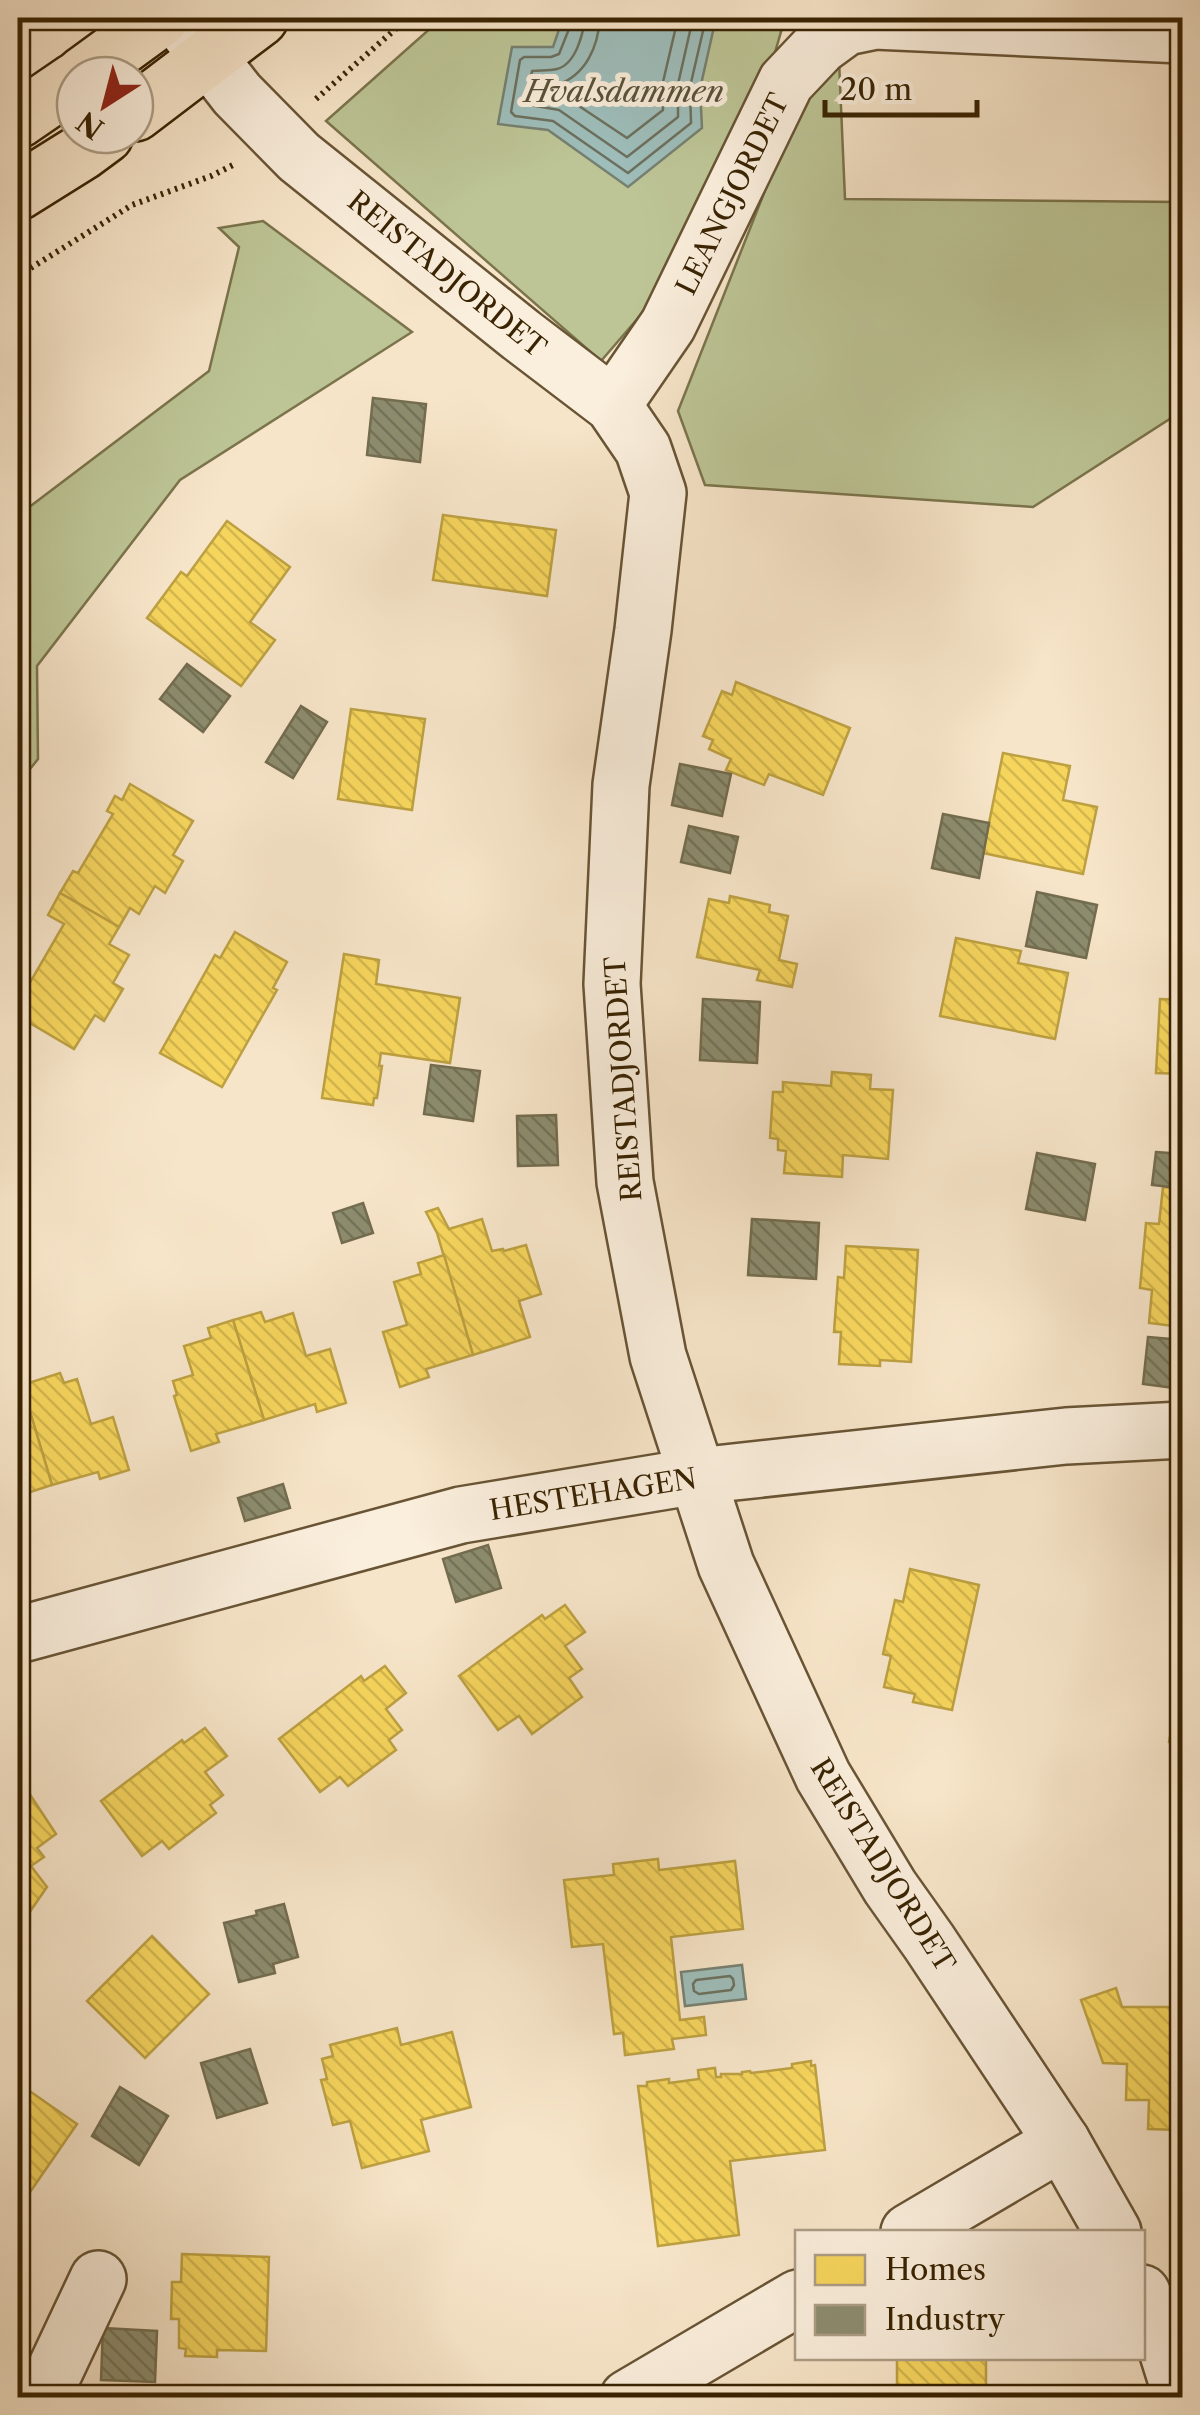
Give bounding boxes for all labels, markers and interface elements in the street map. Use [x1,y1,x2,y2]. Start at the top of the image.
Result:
north arrow [55,55,155,155]
scale bar [825,55,978,117]
text: 20 m [840,71,912,108]
water label: Hvalsdammen [522,73,724,110]
street label: LEANGJORDET [669,88,795,300]
text: N [70,104,110,146]
street label: REISTADJORDET [341,184,553,364]
street label: REISTADJORDET [597,955,649,1203]
street label: HESTEHAGEN [487,1461,699,1527]
street label: REISTADJORDET [804,1752,962,1978]
legend [795,2230,1145,2360]
text: Homes [885,2251,986,2288]
text: Industry [885,2301,1005,2338]

